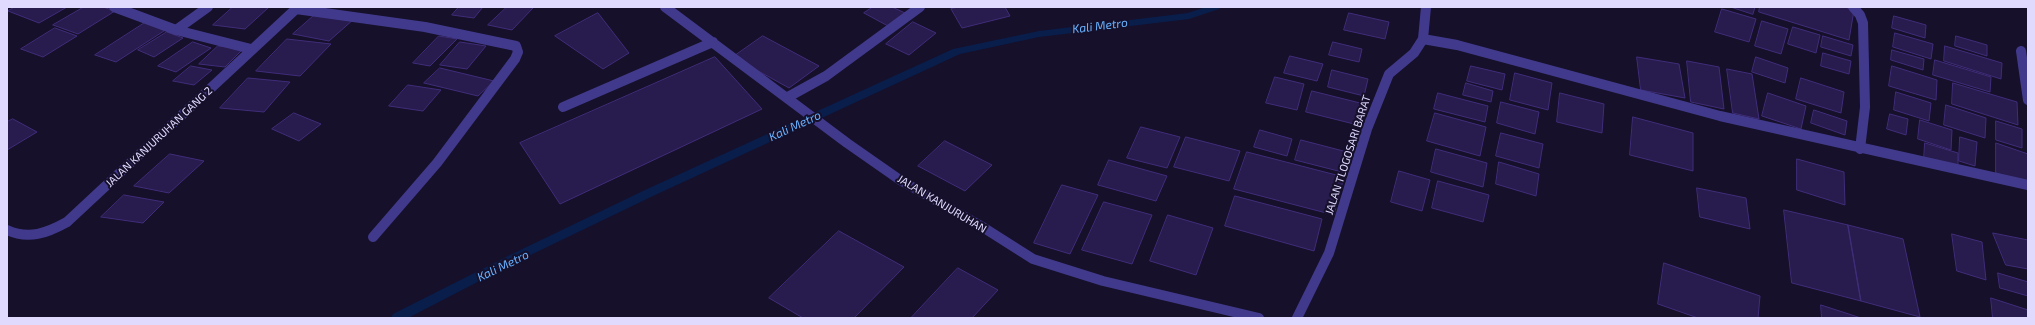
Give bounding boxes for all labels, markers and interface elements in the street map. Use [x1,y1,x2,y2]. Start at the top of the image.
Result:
water label: Kali Metro [1071,15,1129,37]
street label: JALAN KANJURUHAN GANG 2 [103,84,215,190]
street label: JALAN TLOGOSARI BARAT [1322,94,1374,216]
water label: Kali Metro [767,108,823,144]
street label: JALAN KANJURUHAN [895,172,989,236]
water label: Kali Metro [475,247,531,285]

